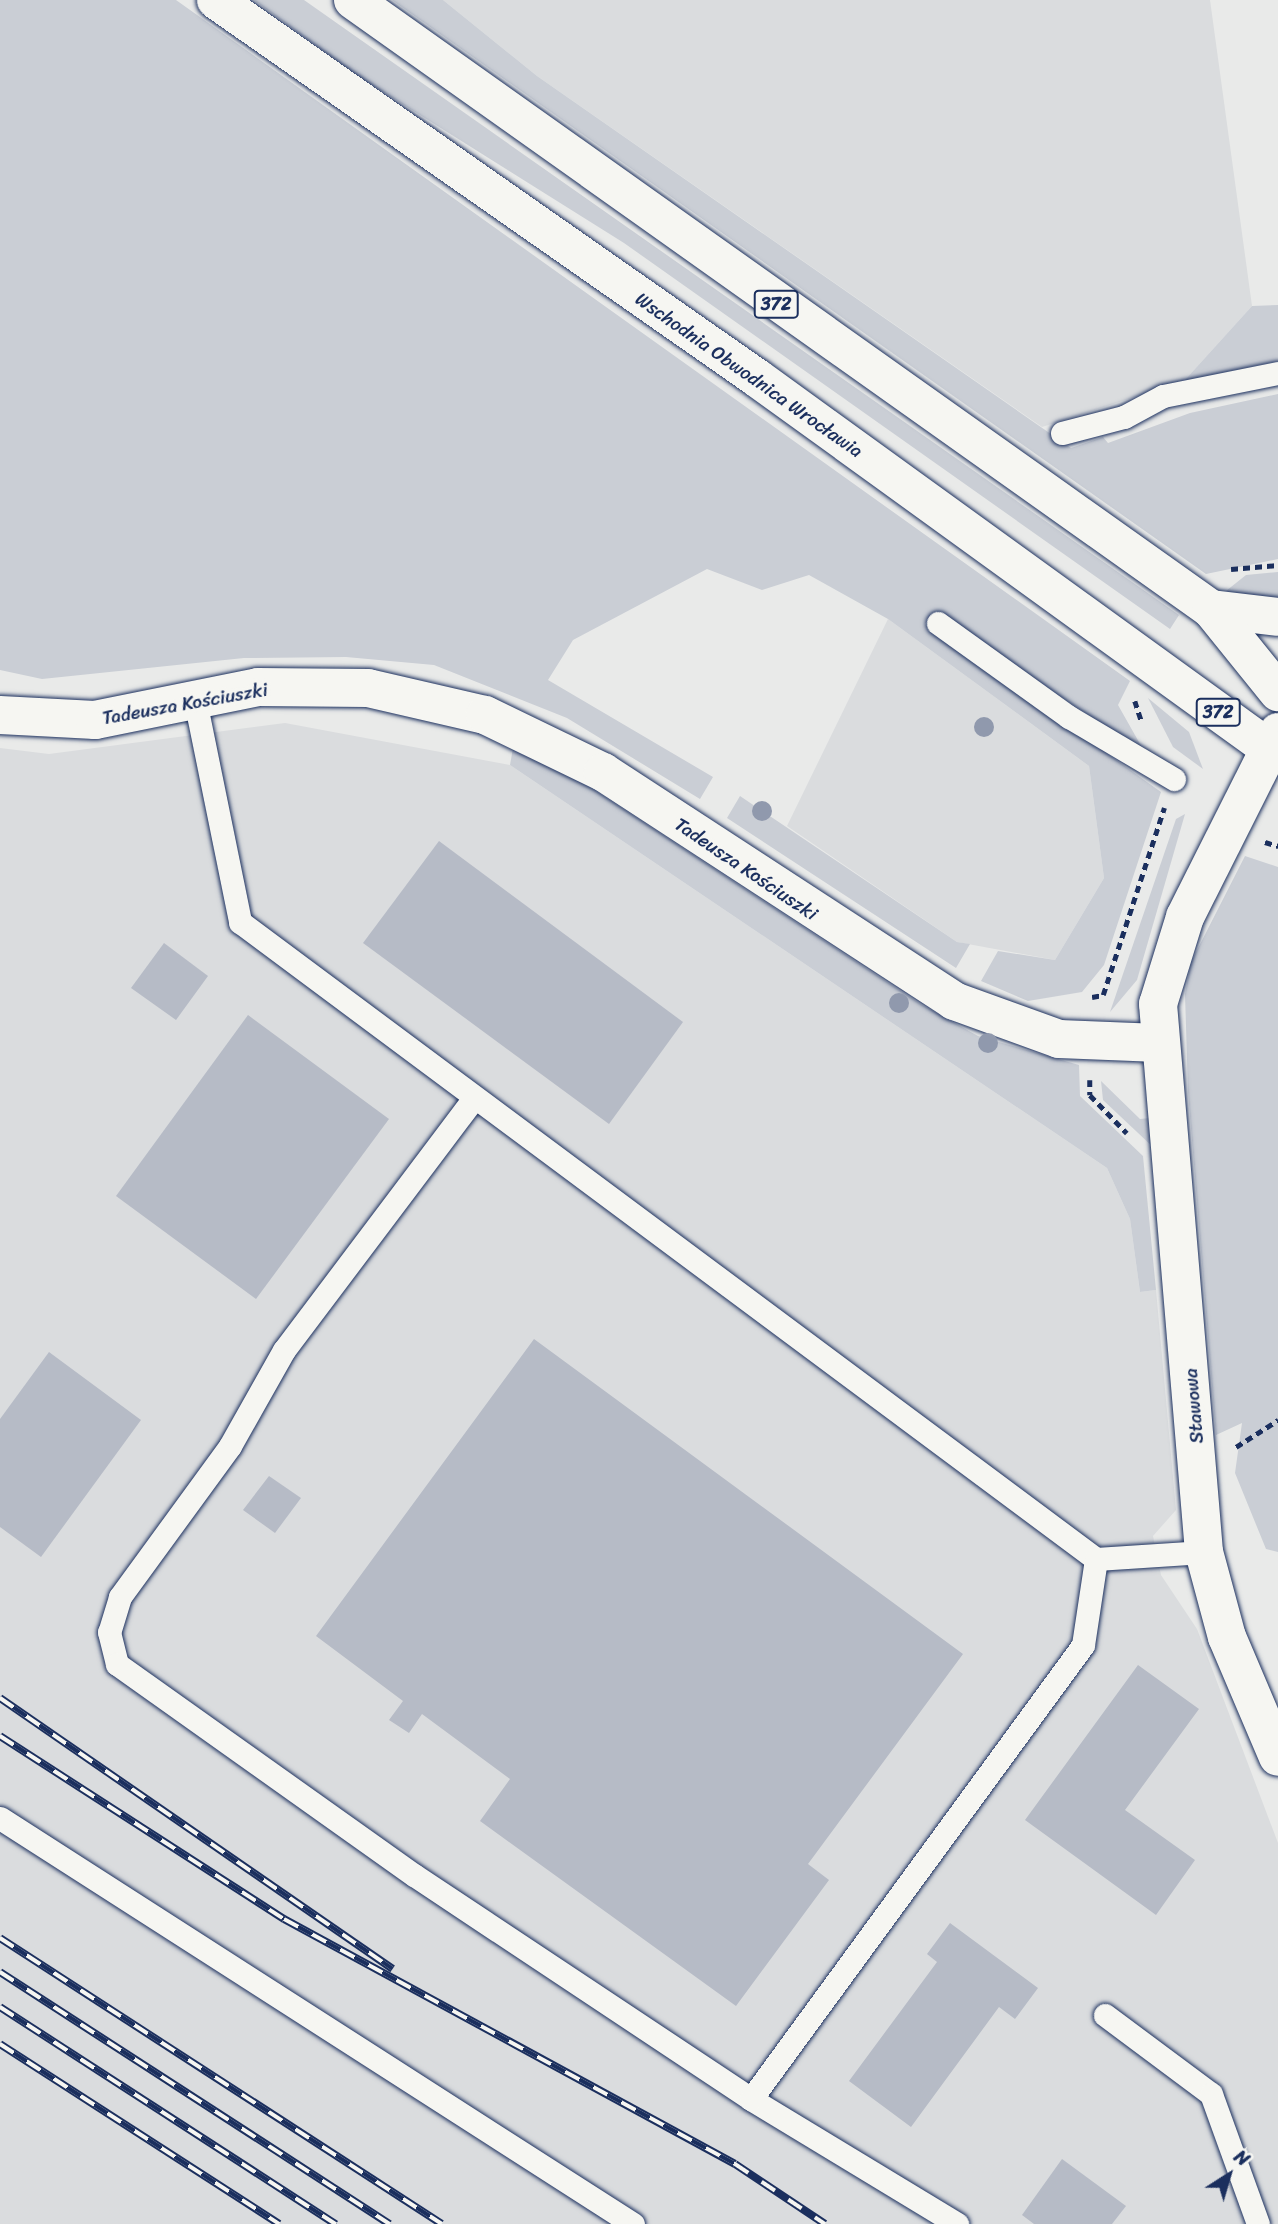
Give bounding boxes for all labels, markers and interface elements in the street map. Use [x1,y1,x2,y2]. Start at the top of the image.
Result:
street label: Wschodnia Obwodnica Wrocławia [631,287,867,463]
road number: 372 [753,290,799,318]
street label: Tadeusza Kościuszki [100,678,270,730]
road number: 372 [1195,698,1241,726]
street label: Tadeusza Kościuszki [670,812,822,926]
street label: Stawowa [1179,1368,1209,1444]
north arrow [1194,2140,1264,2210]
text: N [1227,2141,1257,2175]

